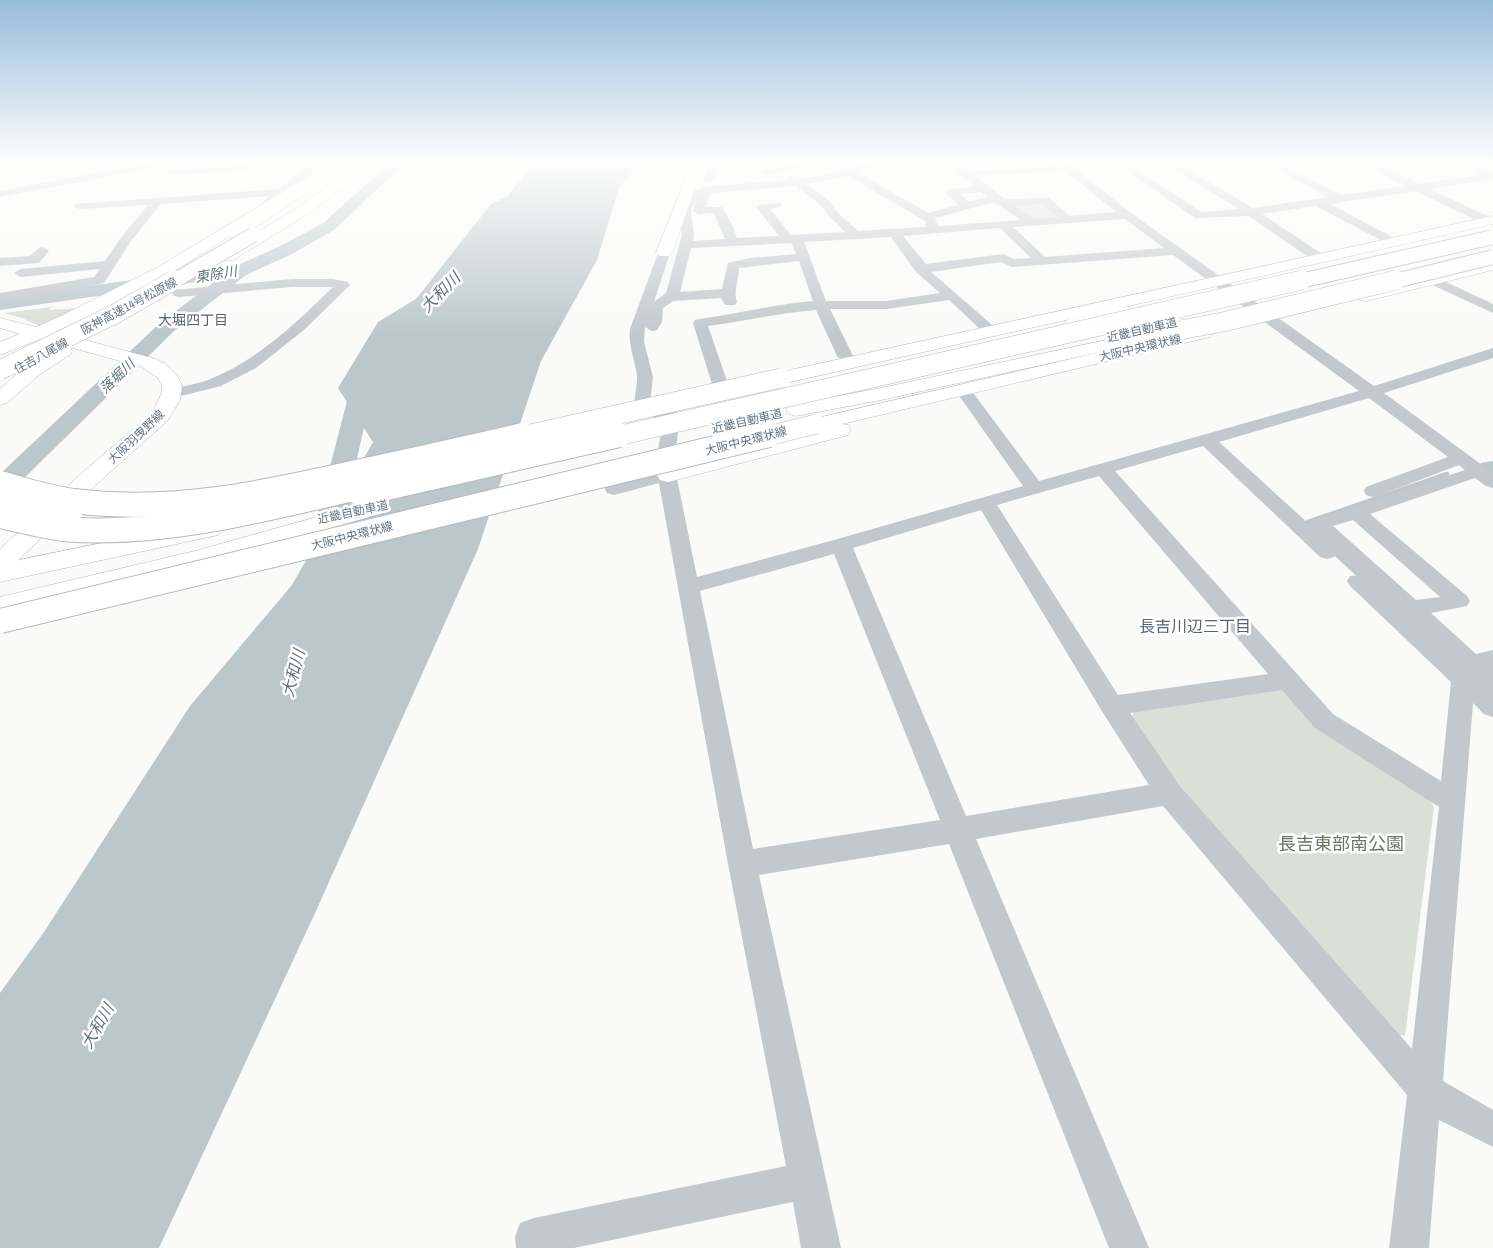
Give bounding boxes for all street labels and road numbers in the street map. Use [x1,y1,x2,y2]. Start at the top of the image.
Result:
street label: 阪神高速14号松原線 [78,274,180,338]
street label: 近畿自動車道 [1105,314,1179,346]
street label: 大阪中央環状線 [1097,331,1183,365]
street label: 住吉八尾線 [11,334,71,378]
street label: 近畿自動車道 [710,405,784,437]
street label: 大阪羽曳野線 [104,407,168,467]
street label: 大阪中央環状線 [703,423,789,459]
street label: 近畿自動車道 [316,497,390,527]
street label: 大阪中央環状線 [309,518,395,554]

